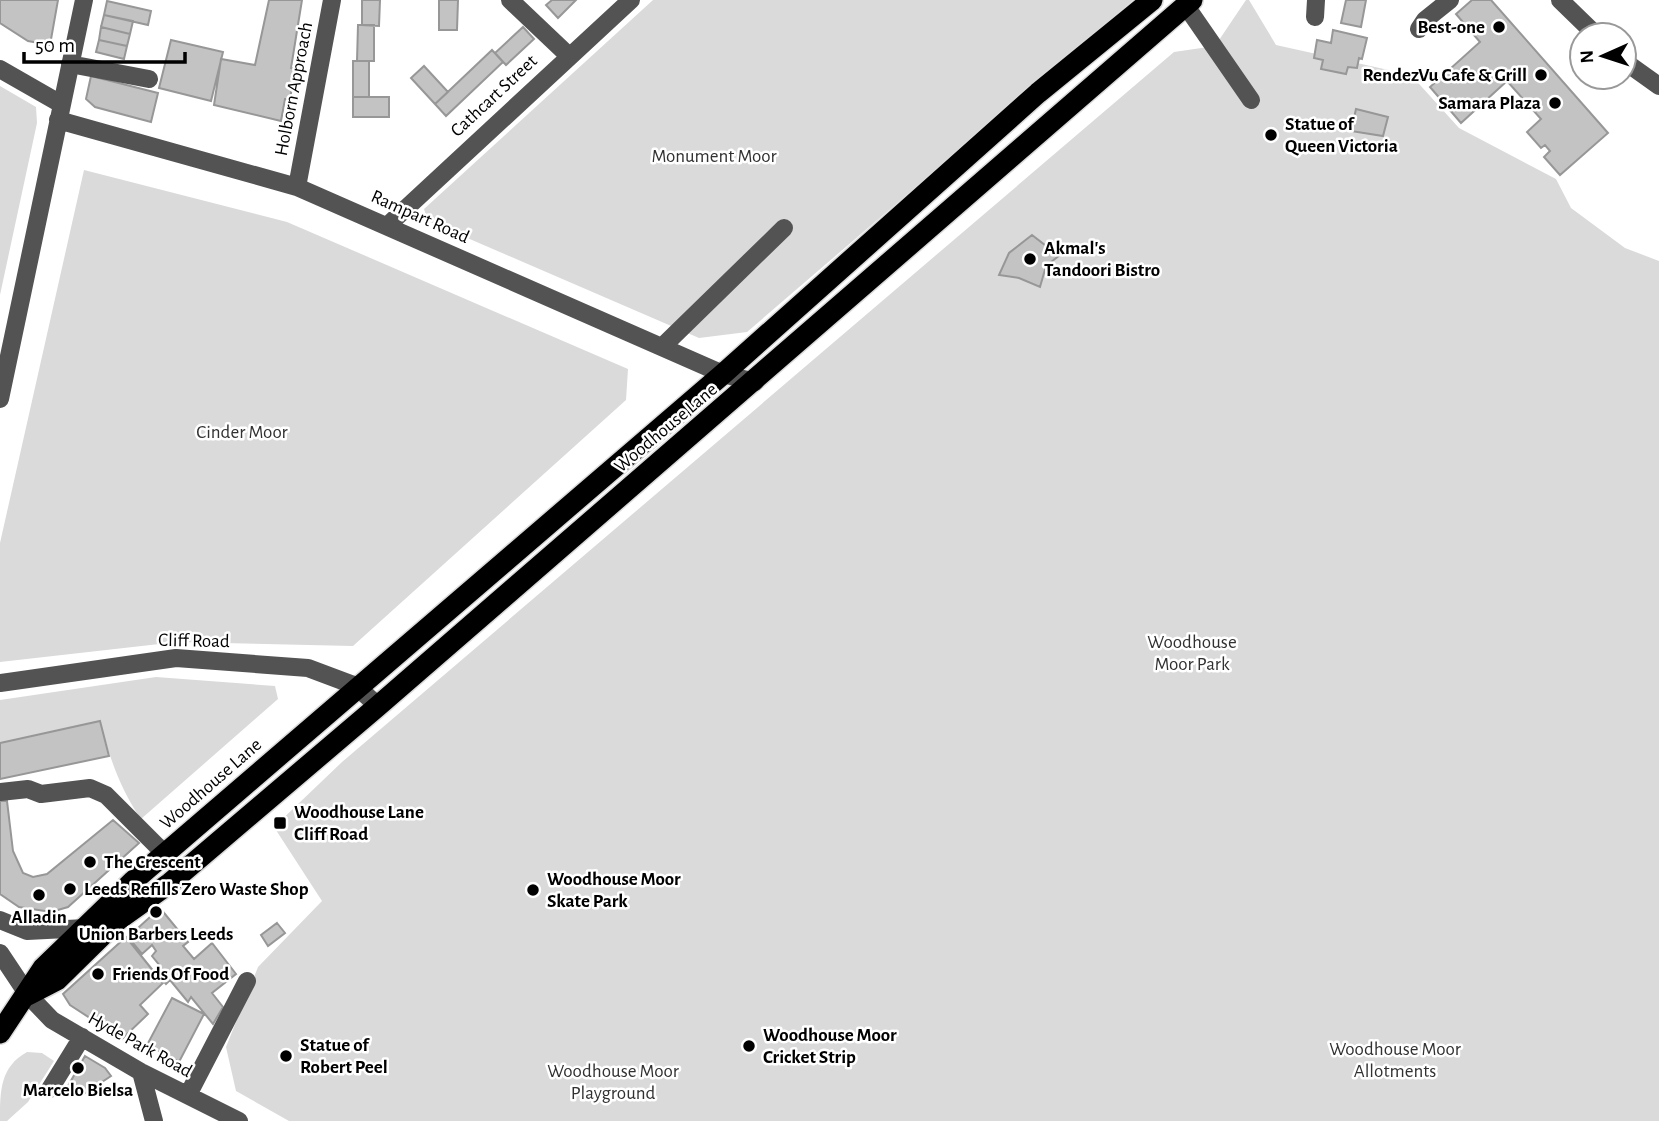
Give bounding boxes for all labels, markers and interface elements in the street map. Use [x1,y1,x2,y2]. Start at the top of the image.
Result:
place label: Best-one [1417,18,1485,37]
marker: Best-one [1491,19,1507,35]
scale bar [24,21,186,65]
street label: Holborn Approach [272,21,316,157]
north arrow [1568,21,1638,91]
text: 50 m [35,35,75,56]
text: N [1578,50,1597,64]
street label: Cathcart Street [447,51,541,141]
place label: RendezVu Cafe & Grill [1362,66,1527,85]
marker: RendezVu Cafe & Grill [1533,67,1549,83]
place label: Samara Plaza [1438,94,1541,113]
marker: Samara Plaza [1547,95,1563,111]
place label: Statue of Queen Victoria [1285,115,1398,156]
marker: Statue of Queen Victoria [1263,127,1279,143]
park label: Monument Moor [651,147,777,166]
street label: Rampart Road [368,187,472,247]
place label: Akmal's Tandoori Bistro [1044,239,1160,280]
marker: Akmal's Tandoori Bistro [1022,251,1038,267]
street label: Woodhouse Lane [611,380,721,476]
park label: Cinder Moor [196,423,288,442]
street label: Cliff Road [158,631,230,651]
park label: Woodhouse Moor Park [1147,633,1237,674]
street label: Woodhouse Lane [157,735,265,833]
place label: Woodhouse Lane Cliff Road [294,803,424,844]
marker: Woodhouse Lane Cliff Road [272,815,288,831]
place label: The Crescent [104,853,201,872]
marker: The Crescent [82,854,98,870]
place label: Woodhouse Moor Skate Park [547,870,681,911]
place label: Leeds Refills Zero Waste Shop [84,880,309,899]
marker: Leeds Refills Zero Waste Shop [62,881,78,897]
marker: Woodhouse Moor Skate Park [525,882,541,898]
marker: Alladin [31,887,47,903]
marker: Union Barbers Leeds [148,904,164,920]
place label: Alladin [11,908,67,927]
place label: Union Barbers Leeds [79,925,233,944]
place label: Friends Of Food [112,965,229,984]
marker: Friends Of Food [90,966,106,982]
street label: Hyde Park Road [85,1009,195,1081]
place label: Woodhouse Moor Cricket Strip [763,1026,897,1067]
place label: Statue of Robert Peel [300,1036,388,1077]
marker: Woodhouse Moor Cricket Strip [741,1038,757,1054]
park label: Woodhouse Moor Allotments [1329,1040,1461,1081]
marker: Statue of Robert Peel [278,1048,294,1064]
marker: Marcelo Bielsa [70,1060,86,1076]
park label: Woodhouse Moor Playground [547,1062,679,1103]
place label: Marcelo Bielsa [23,1081,133,1100]

